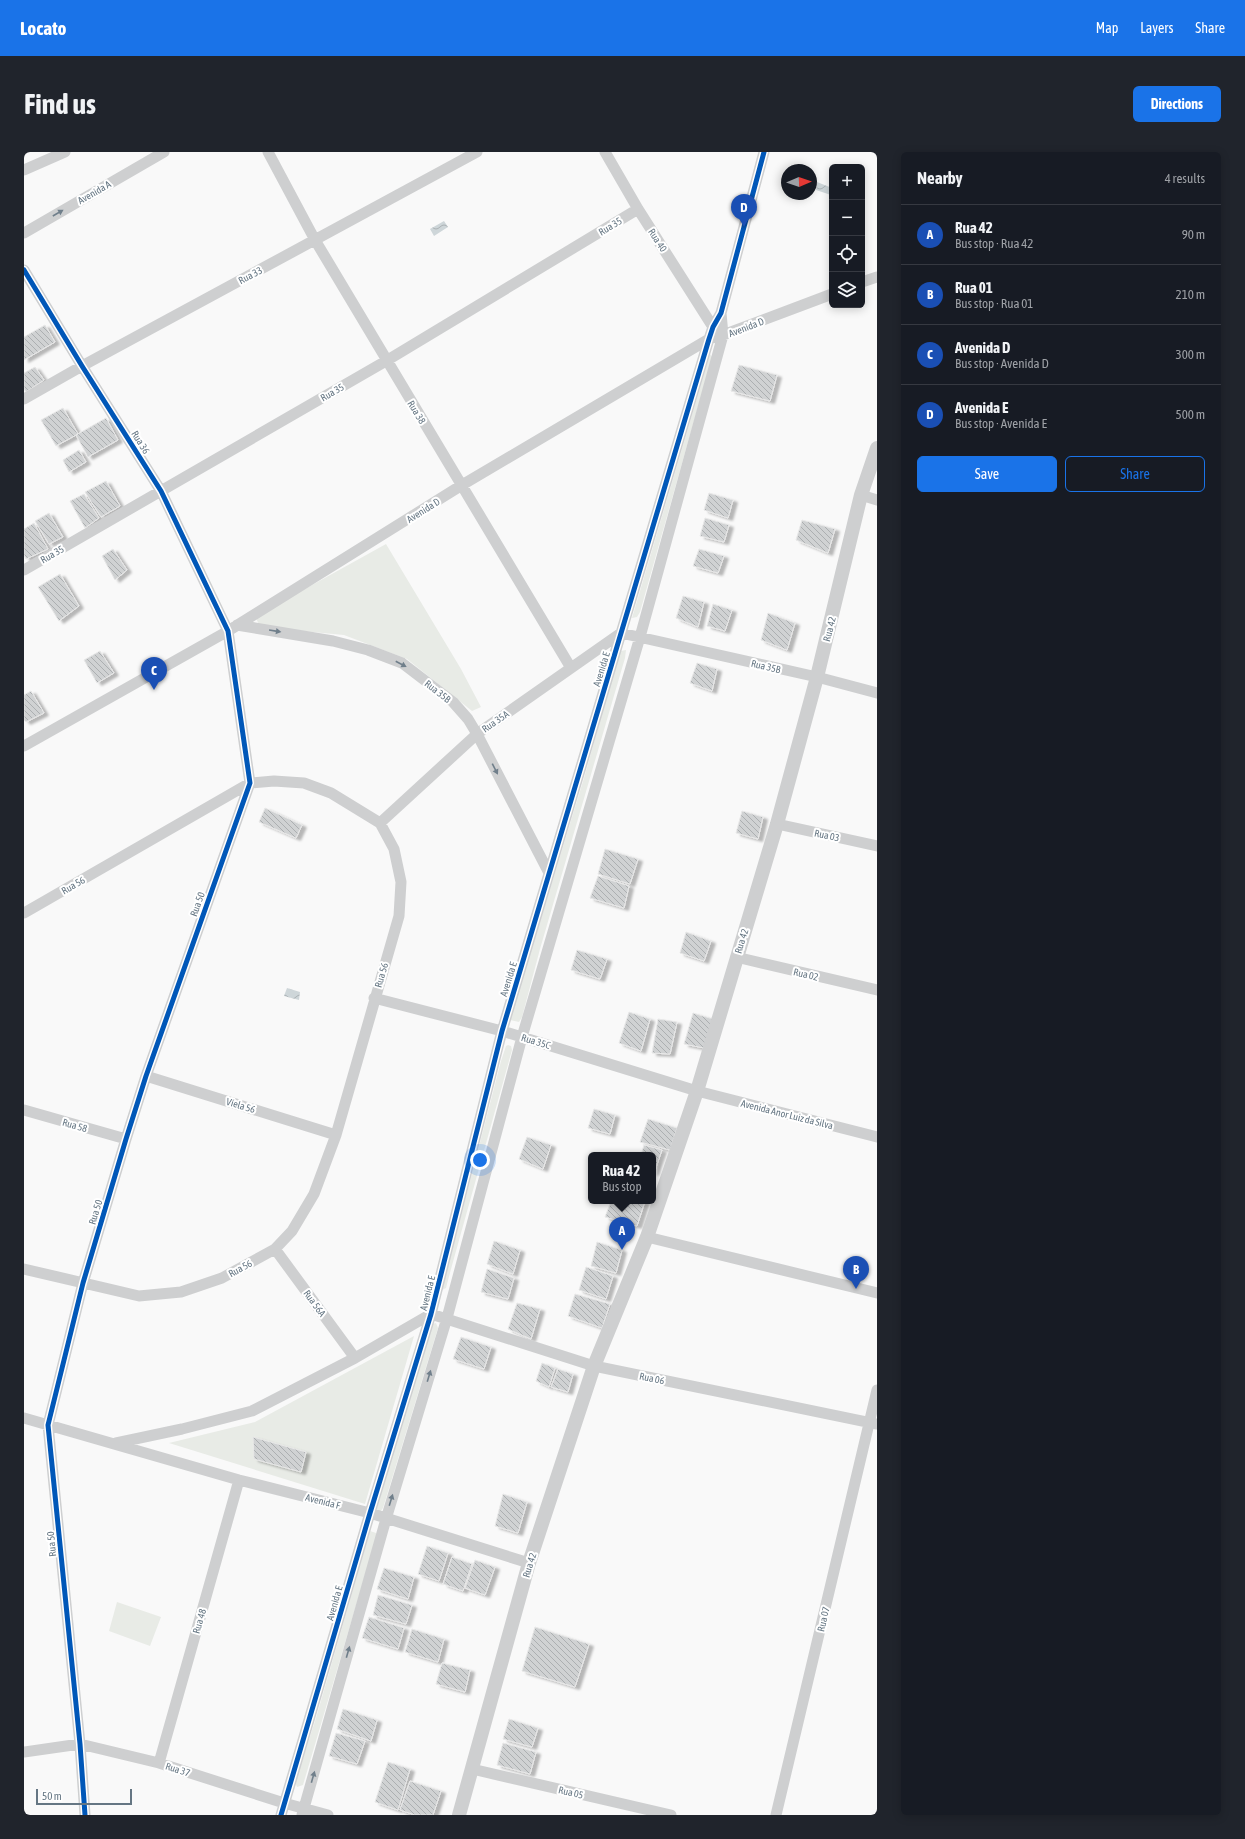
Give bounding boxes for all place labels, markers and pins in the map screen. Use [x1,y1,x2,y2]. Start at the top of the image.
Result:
pin: D [731,194,757,227]
pin: C [141,657,167,690]
pin: A [609,1217,635,1250]
pin: B [843,1256,869,1289]

